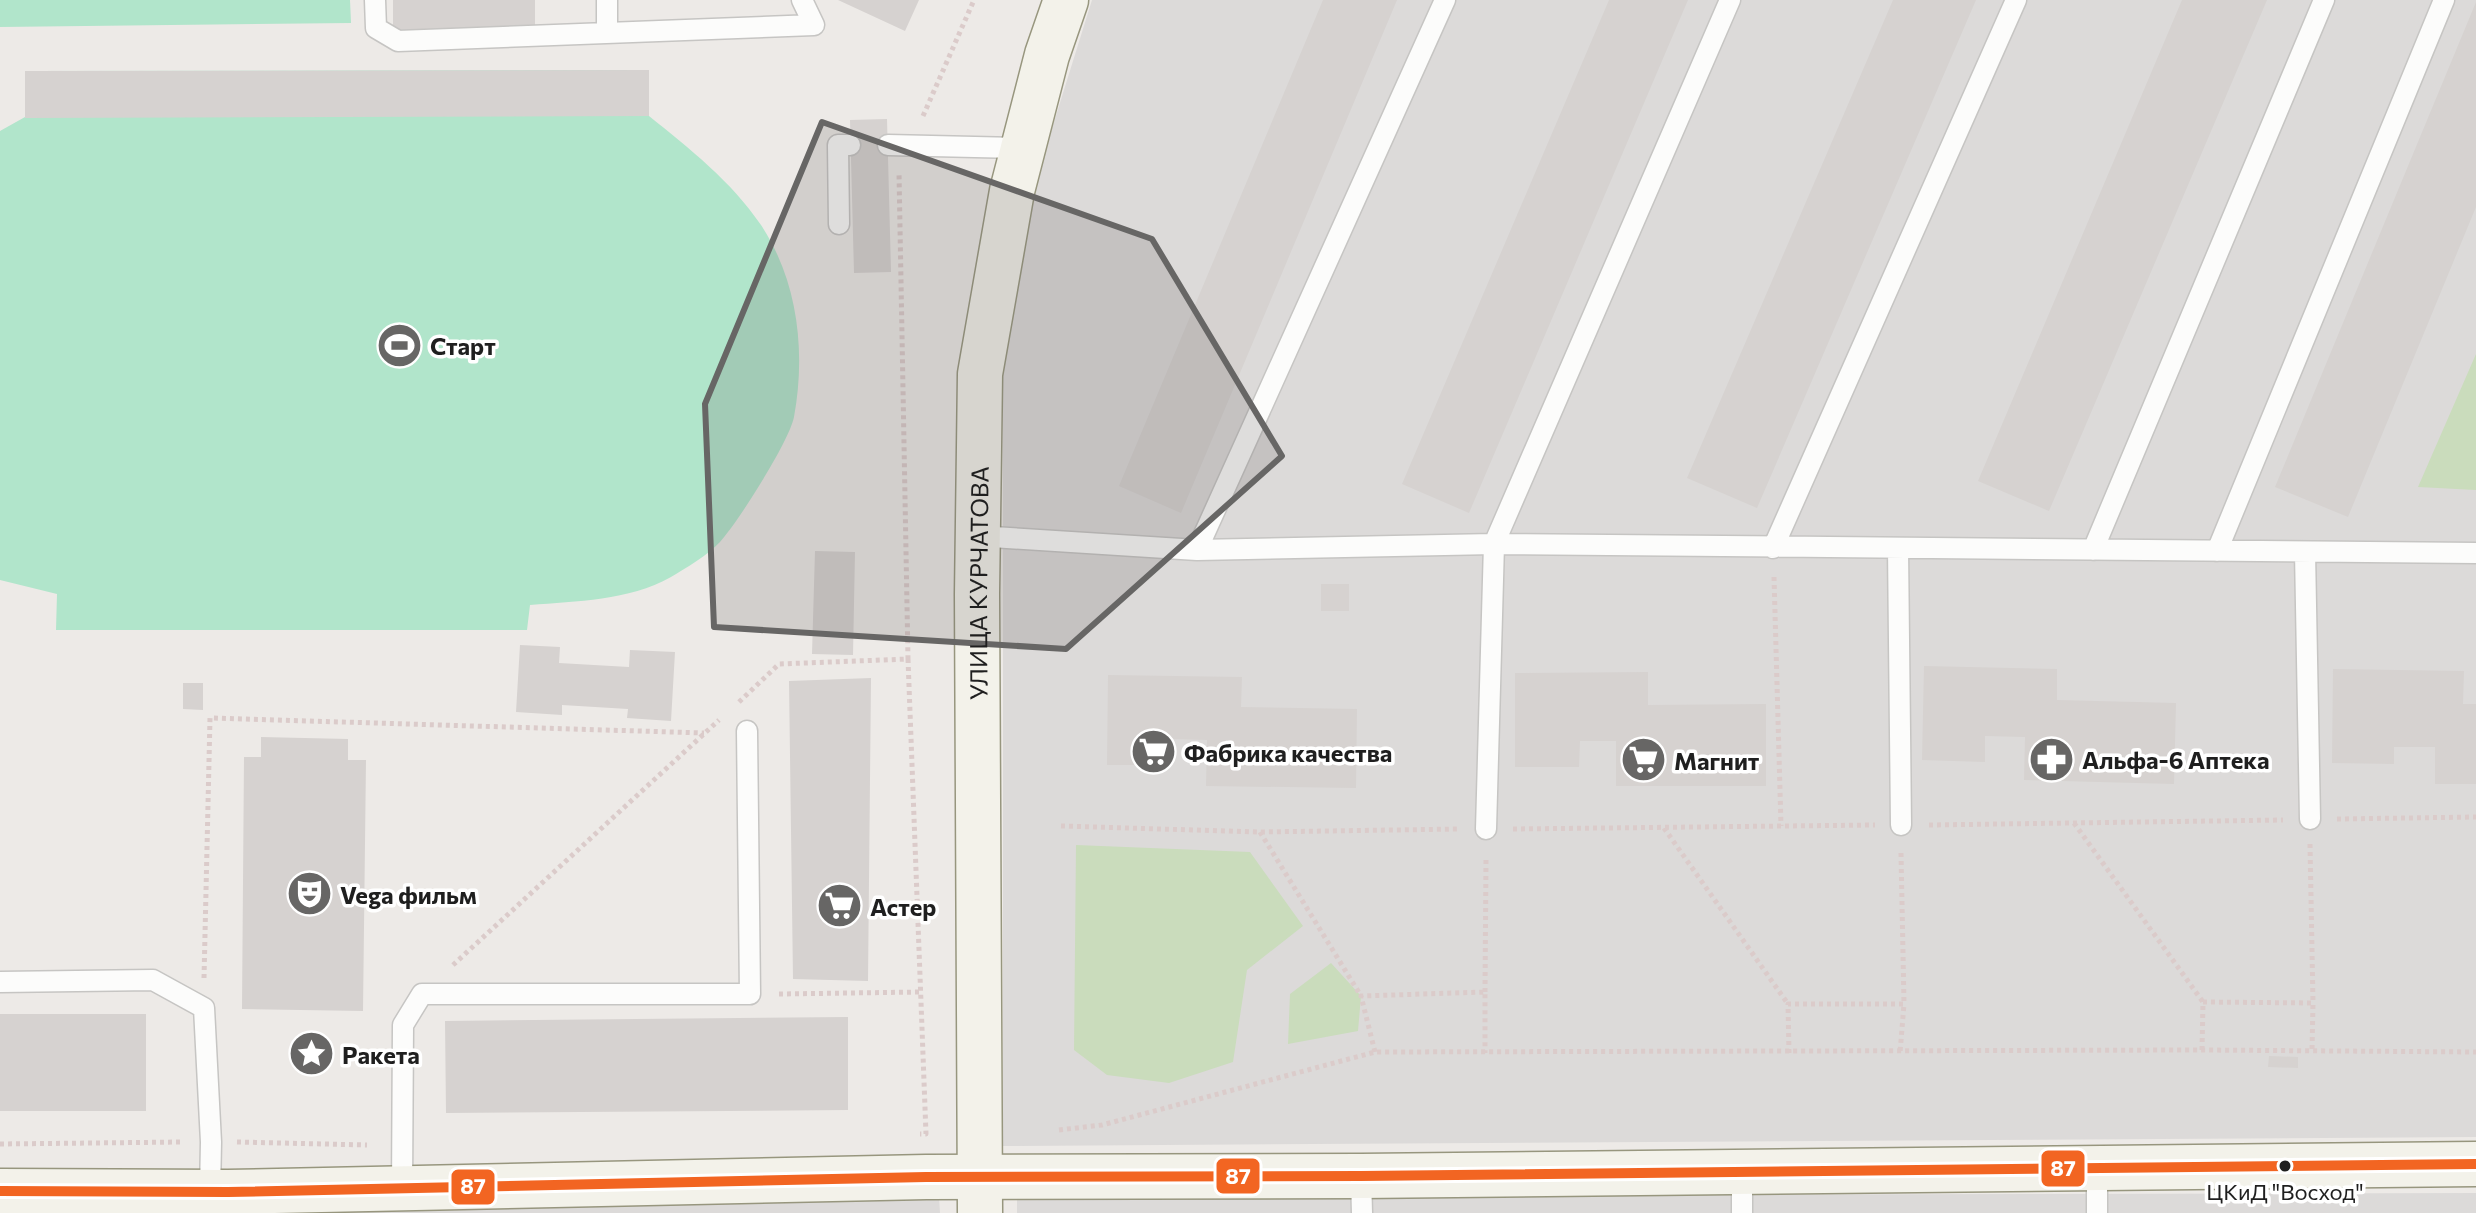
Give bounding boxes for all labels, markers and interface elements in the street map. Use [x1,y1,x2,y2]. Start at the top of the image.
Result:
sports icon: Старт [375,321,423,369]
place label: Старт [430,331,496,360]
street label: УЛИЦА КУРЧАТОВА [962,466,993,700]
supermarket icon: Фабрика качества [1129,728,1177,776]
pharmacy icon: Альфа-6 Аптека [2027,735,2075,783]
supermarket icon: Магнит [1619,736,1667,784]
place label: Фабрика качества [1184,738,1392,767]
place label: Альфа-6 Аптека [2082,745,2270,774]
place label: Магнит [1674,746,1760,775]
theatre icon: Vega фильм [285,870,333,918]
place label: Vega фильм [340,880,477,909]
supermarket icon: Астер [815,882,863,930]
place label: Астер [870,892,936,921]
place icon: Ракета [287,1030,335,1078]
place label: Ракета [342,1040,420,1069]
line badge: 87 [2040,1149,2086,1188]
text: 87 [2050,1154,2076,1181]
line badge: 87 [1215,1157,1261,1195]
marker: ЦКиД "Восход" [2277,1158,2293,1174]
text: 87 [1225,1162,1251,1189]
line badge: 87 [450,1168,496,1206]
text: 87 [460,1172,486,1199]
place label: ЦКиД "Восход" [2206,1178,2364,1205]

